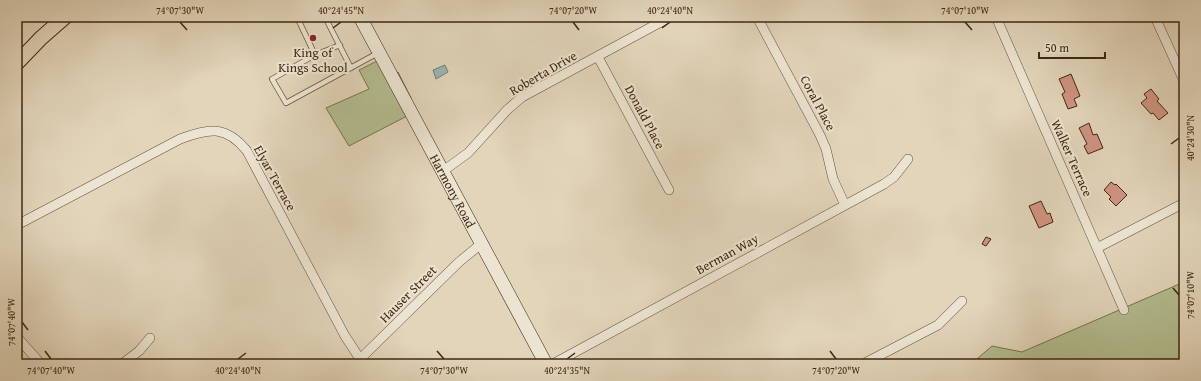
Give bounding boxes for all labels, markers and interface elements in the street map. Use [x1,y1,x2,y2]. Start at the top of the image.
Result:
text: 74°07'30"W [156,3,204,18]
text: 40°24'45"N [318,3,364,18]
text: 74°07'20"W [549,3,597,18]
text: 40°24'40"N [647,3,693,18]
text: 74°07'10"W [941,3,989,18]
marker: King of Kings School [308,33,318,43]
scale bar [1039,34,1105,60]
text: 50 m [1045,39,1069,56]
place label: King of Kings School [278,43,348,77]
street label: Roberta Drive [506,46,580,100]
street label: Coral Place [795,72,841,134]
street label: Donald Place [620,82,670,152]
text: 40°24'30"N [1183,115,1198,161]
street label: Walker Terrace [1047,116,1097,200]
street label: Elyar Terrace [249,142,301,214]
street label: Harmony Road [425,150,481,231]
street label: Berman Way [692,229,762,279]
street label: Hauser Street [375,261,441,327]
text: 74°07'10"W [1183,271,1198,319]
text: 74°07'40"W [4,298,19,346]
text: 74°07'40"W [27,363,75,378]
text: 40°24'40"N [215,363,261,378]
text: 74°07'30"W [420,363,468,378]
text: 40°24'35"N [544,363,590,378]
text: 74°07'20"W [812,363,860,378]

